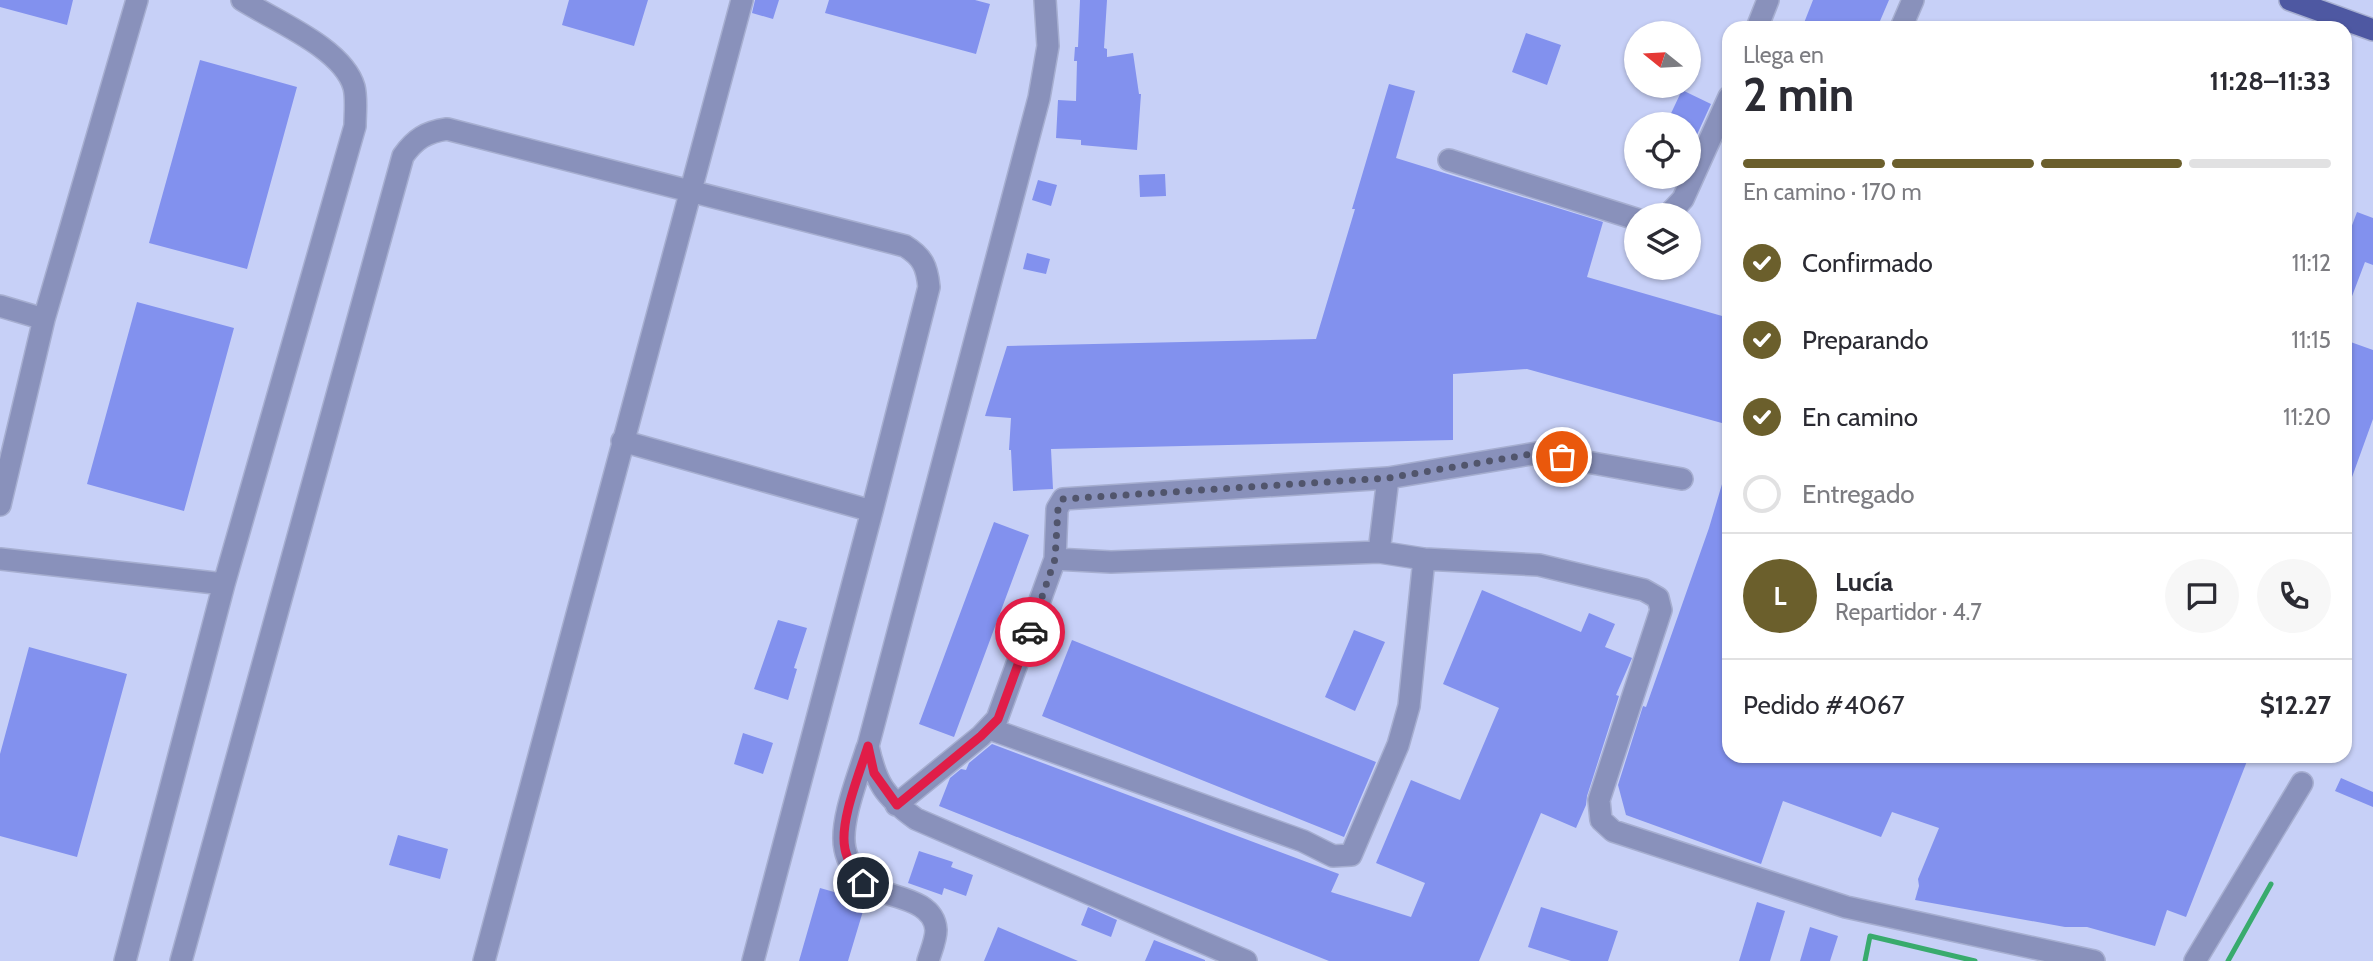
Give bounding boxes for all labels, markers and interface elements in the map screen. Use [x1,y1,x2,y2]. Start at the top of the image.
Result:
north arrow [1624,21,1701,98]
map controls [1624,21,1701,280]
text: Llega en [1743,41,1824,69]
text: 11:28–11:33 [2210,65,2331,97]
text: 2 min [1743,67,1854,123]
button: locate [1624,112,1701,189]
text: En camino · 170 m [1743,178,1922,206]
button: layers [1624,203,1701,280]
icon: check [1743,244,1781,282]
text: Confirmado [1802,247,1933,279]
text: 11:12 [2292,249,2331,277]
icon: check [1743,321,1781,359]
text: Preparando [1802,324,1929,356]
text: 11:15 [2291,326,2331,354]
icon: check [1743,398,1781,436]
text: En camino [1802,401,1918,433]
text: 11:20 [2283,403,2331,431]
pin [1532,427,1592,487]
icon: bag [1543,438,1581,476]
text: Entregado [1802,478,1915,510]
button: chat [2165,559,2239,633]
button: phone [2257,559,2331,633]
text: Lucía [1835,566,1893,598]
text: L [1773,580,1787,612]
courier [995,597,1065,667]
text: Repartidor · 4.7 [1835,598,1982,626]
icon: car [1011,613,1049,651]
text: Pedido #4067 [1743,689,1905,721]
text: $12.27 [2260,689,2331,721]
pin [833,853,893,913]
icon: home [844,864,882,902]

